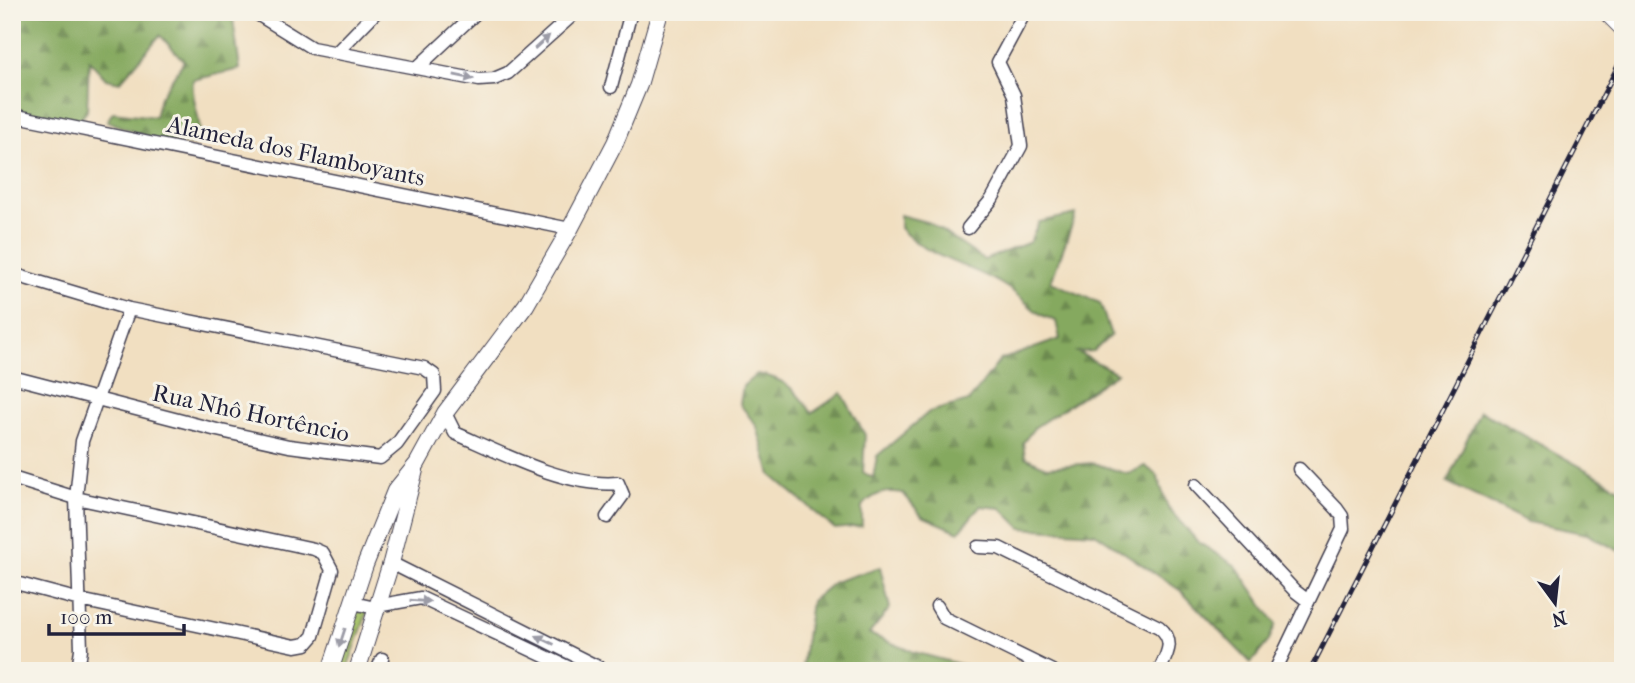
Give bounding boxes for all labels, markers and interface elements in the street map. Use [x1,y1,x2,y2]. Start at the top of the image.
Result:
one-way arrow [533,35,550,51]
one-way arrow [453,71,475,82]
street label: Alameda dos Flamboyants [163,110,428,192]
street label: Rua Nhô Hortêncio [150,378,352,448]
north arrow [1520,568,1590,638]
scale bar [49,592,184,636]
one-way arrow [409,596,431,607]
text: 100 m [60,605,113,629]
text: N [1549,606,1569,631]
one-way arrow [336,627,347,648]
one-way arrow [535,635,555,646]

